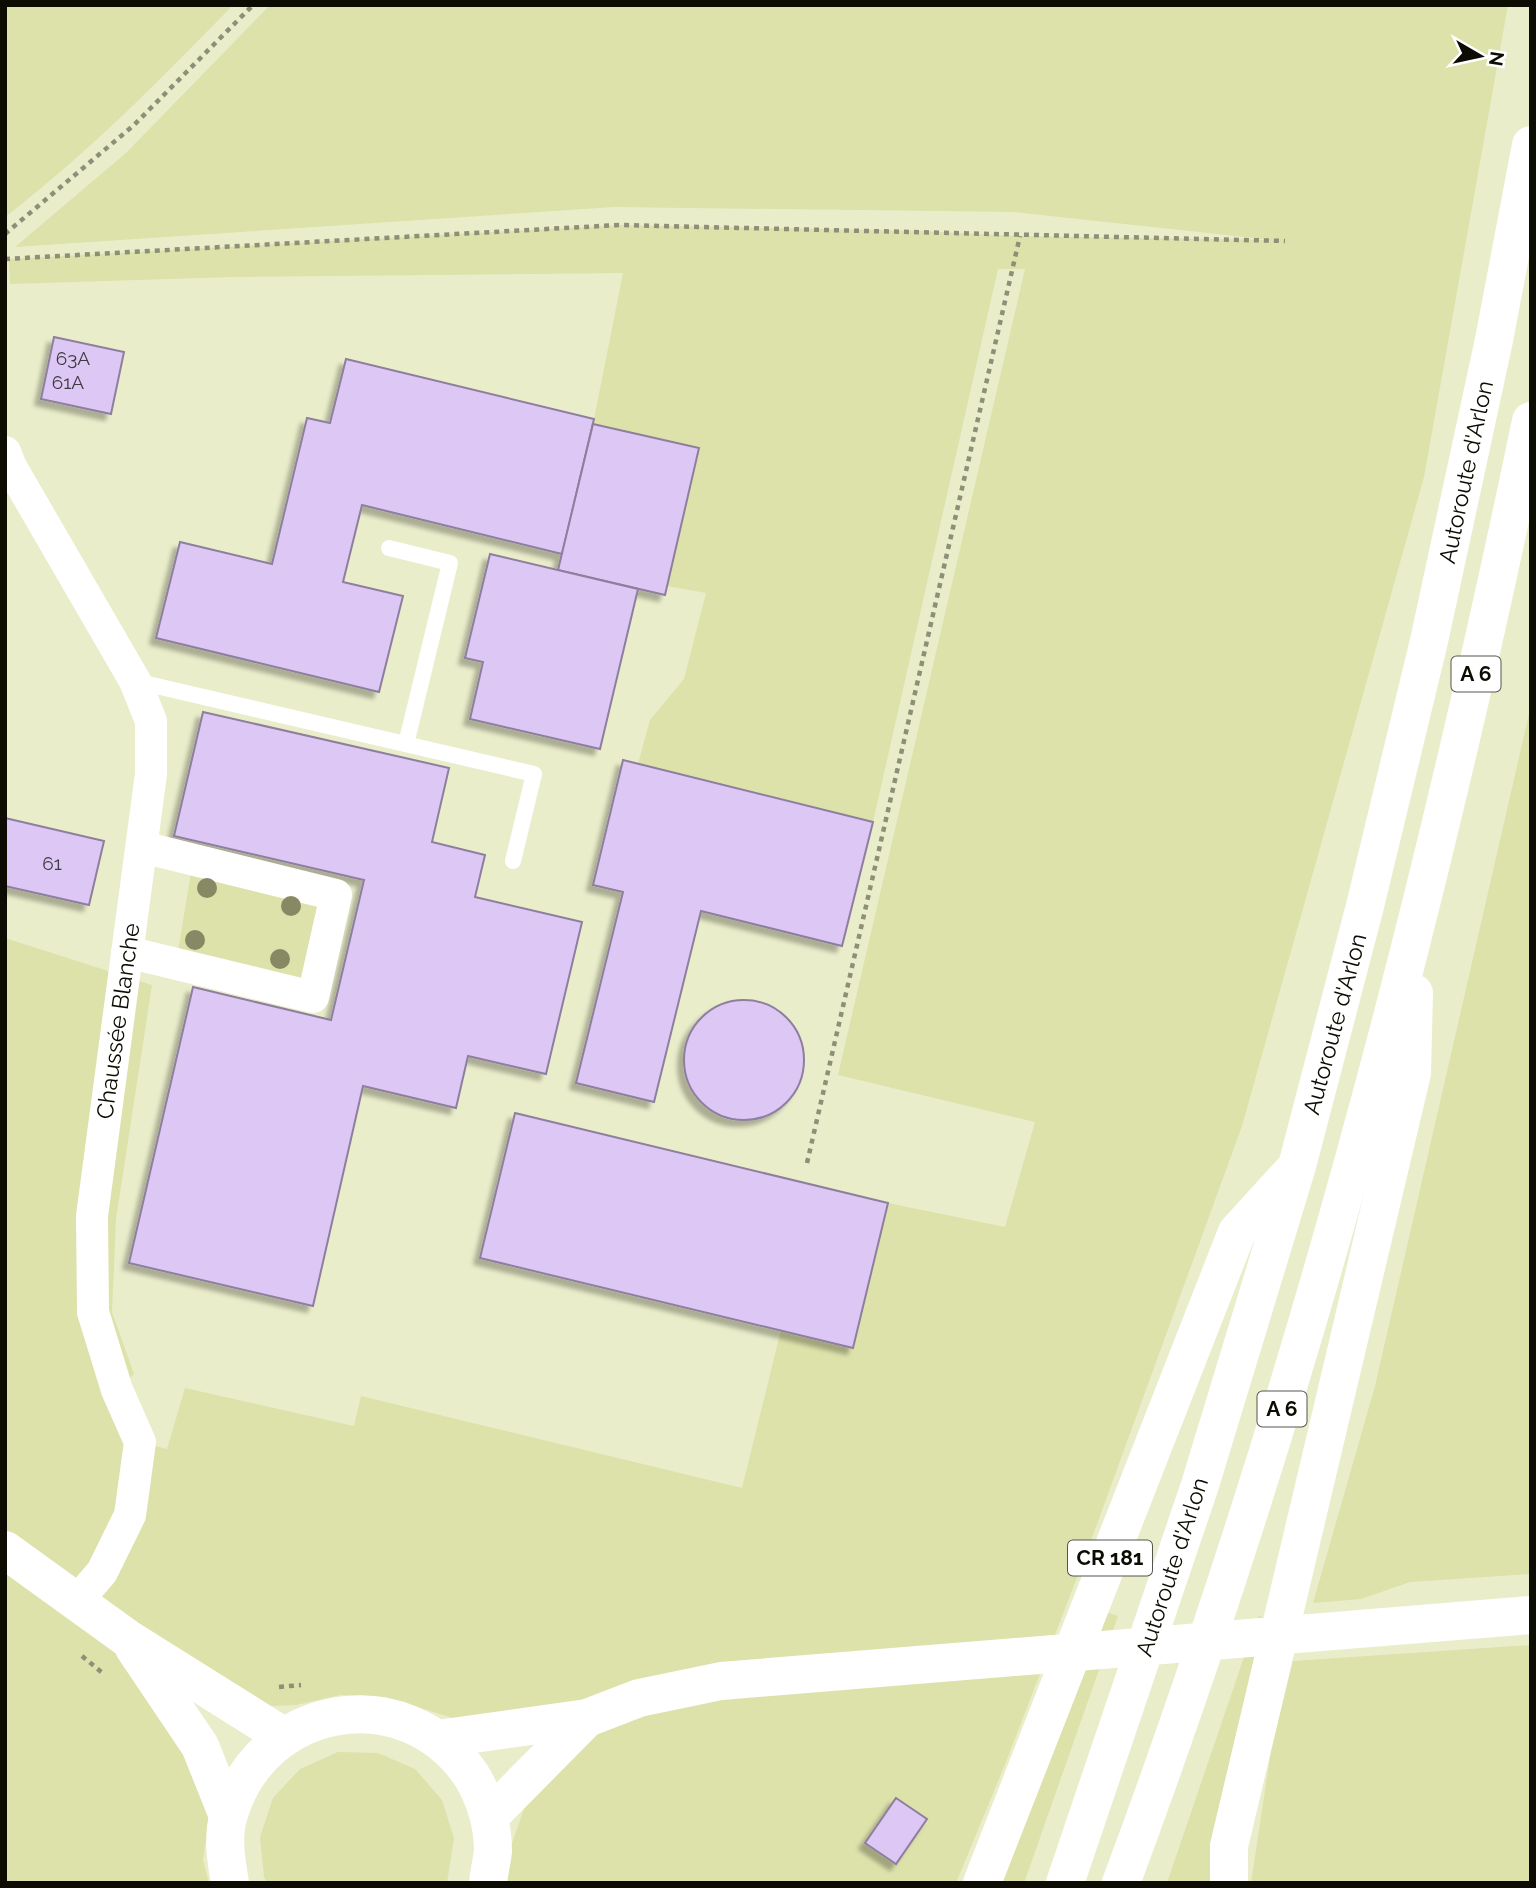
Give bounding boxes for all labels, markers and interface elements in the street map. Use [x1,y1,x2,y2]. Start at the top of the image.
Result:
north arrow [1445,21,1515,91]
text: N [1485,50,1509,68]
house number: 63A [56,347,90,369]
house number: 61A [52,371,84,393]
street label: Autoroute d'Arlon [1433,378,1498,566]
road number: A 6 [1452,656,1500,692]
house number: 61 [42,852,62,874]
street label: Chaussée Blanche [90,921,145,1121]
street label: Autoroute d'Arlon [1297,930,1372,1117]
road number: A 6 [1258,1392,1306,1426]
street label: Autoroute d'Arlon [1130,1474,1213,1660]
road number: CR 181 [1068,1540,1152,1576]

